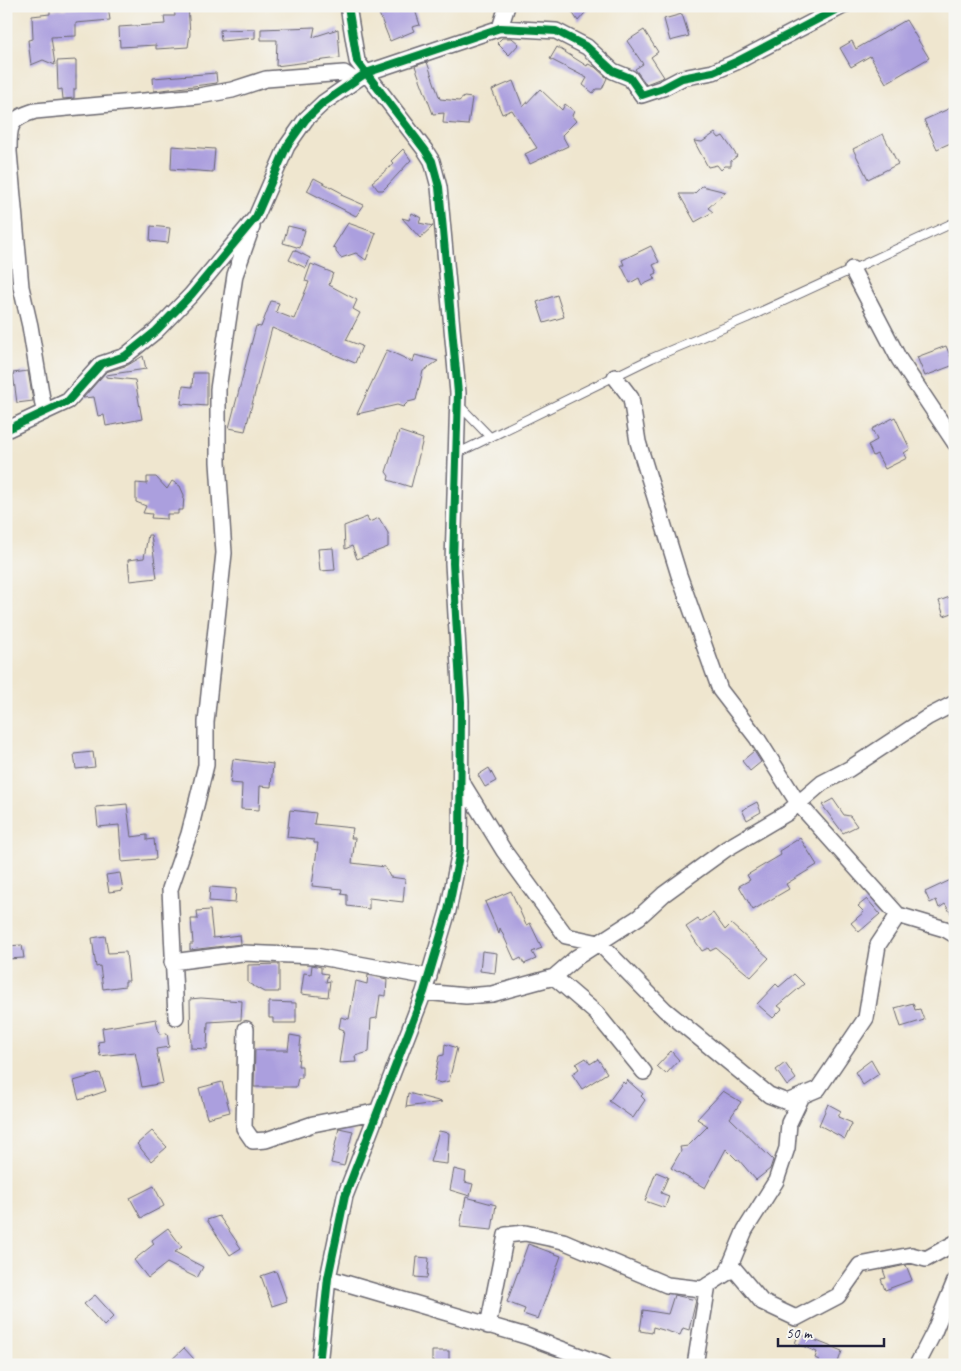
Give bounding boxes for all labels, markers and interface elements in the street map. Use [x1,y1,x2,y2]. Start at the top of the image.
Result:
scale bar [778,1316,885,1348]
text: 50 m [786,1324,813,1343]

